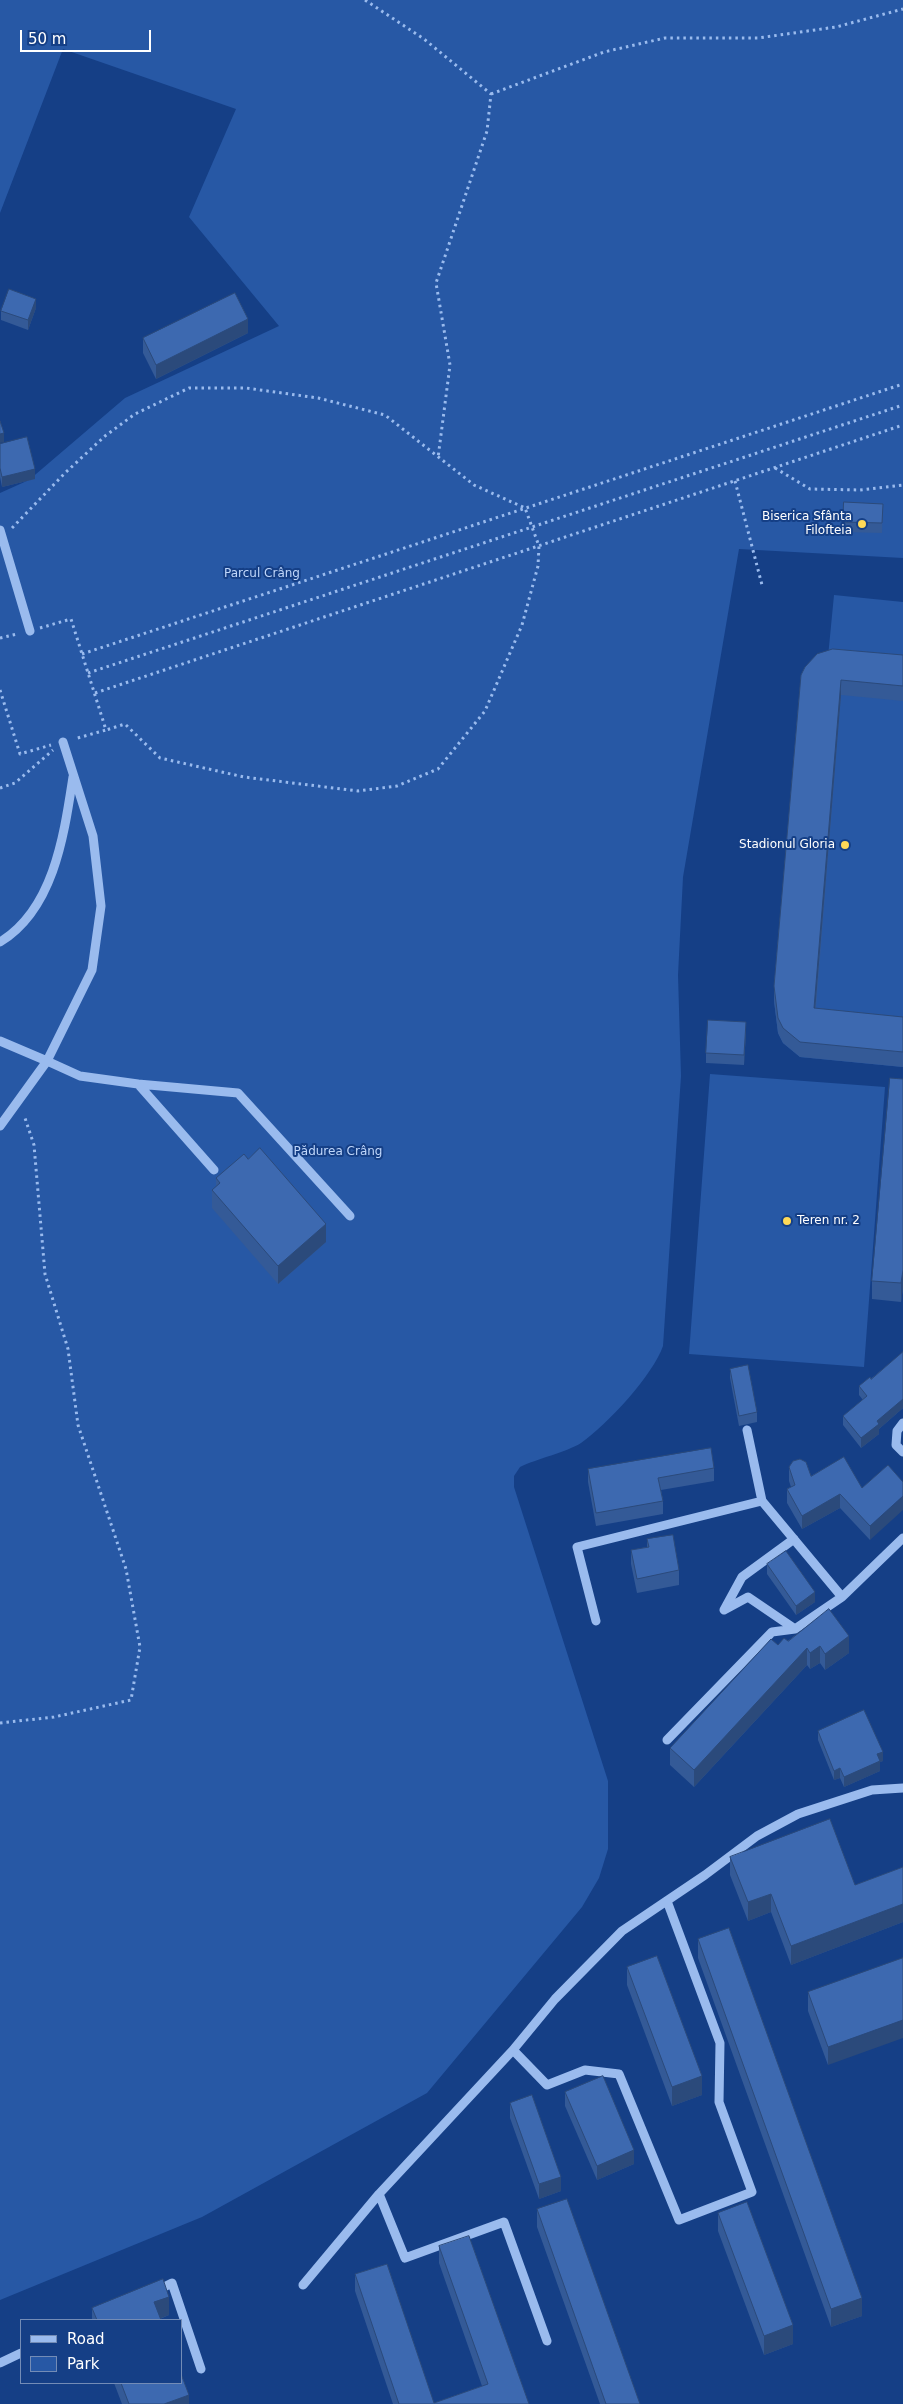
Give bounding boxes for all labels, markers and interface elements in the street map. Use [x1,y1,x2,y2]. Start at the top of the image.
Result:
scale bar [22,20,154,52]
text: 50 m [28,30,66,48]
place label: Biserica Sfânta Filofteia [762,510,852,538]
marker: Biserica Sfânta Filofteia [856,518,868,530]
park label: Parcul Crâng [224,567,300,581]
place label: Stadionul Gloria [739,838,835,852]
marker: Stadionul Gloria [839,839,851,851]
park label: Pădurea Crâng [294,1145,382,1159]
place label: Teren nr. 2 [797,1214,860,1228]
marker: Teren nr. 2 [781,1215,793,1227]
legend [20,2319,182,2384]
text: Road [67,2330,105,2348]
text: Park [67,2355,99,2373]

